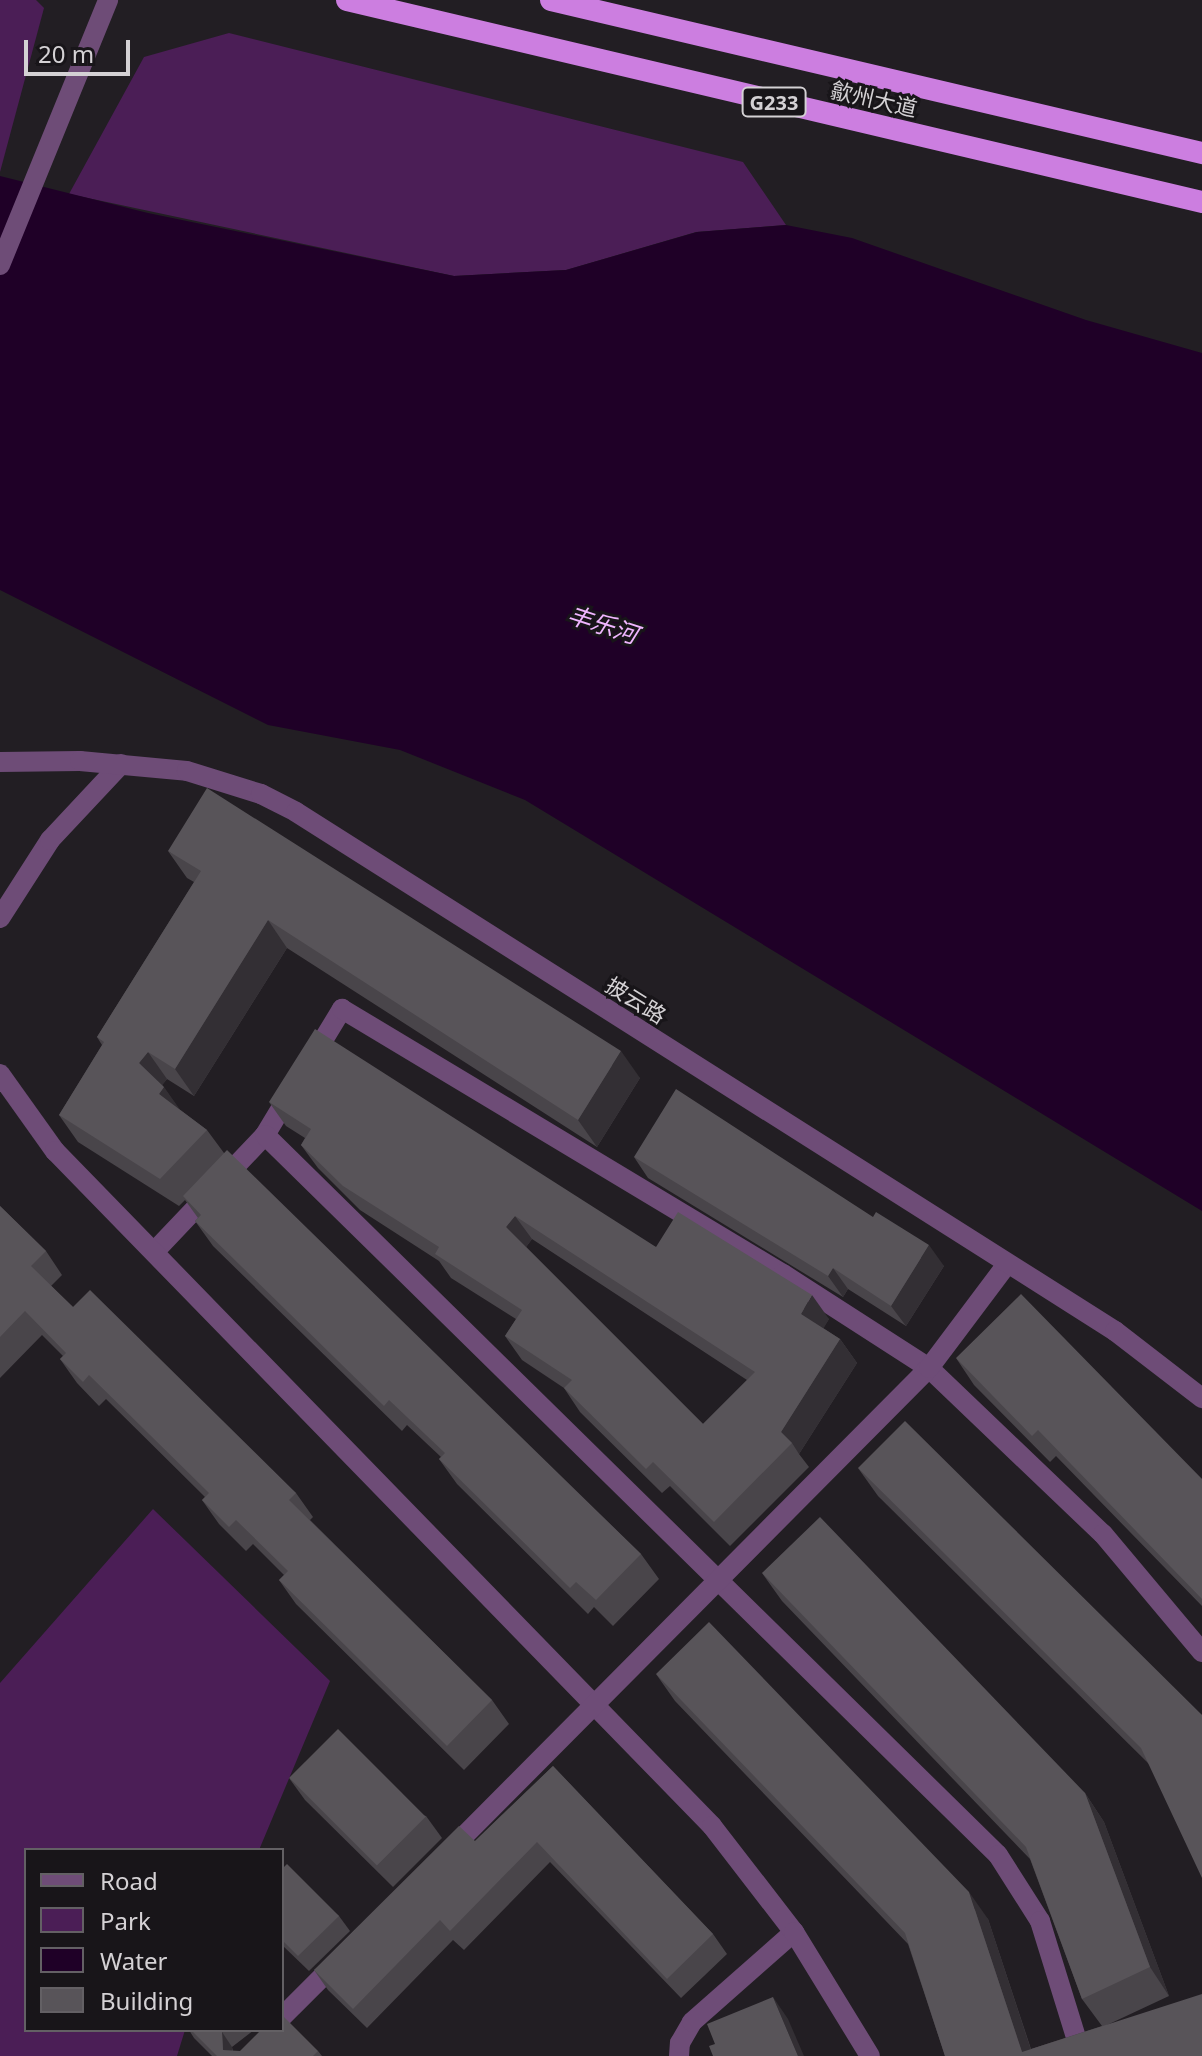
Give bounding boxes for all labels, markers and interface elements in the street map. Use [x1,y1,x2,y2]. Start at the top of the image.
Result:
scale bar [28,24,134,74]
text: 20 m [38,37,94,70]
street label: 歙州大道 [828,76,920,122]
road number: G233 [740,86,808,118]
water label: 丰乐河 [564,599,642,649]
street label: 披云路 [601,971,671,1029]
legend [24,1848,284,2032]
text: Road [100,1864,158,1897]
text: Park [100,1904,151,1937]
text: Water [100,1944,167,1977]
text: Building [100,1984,193,2017]

